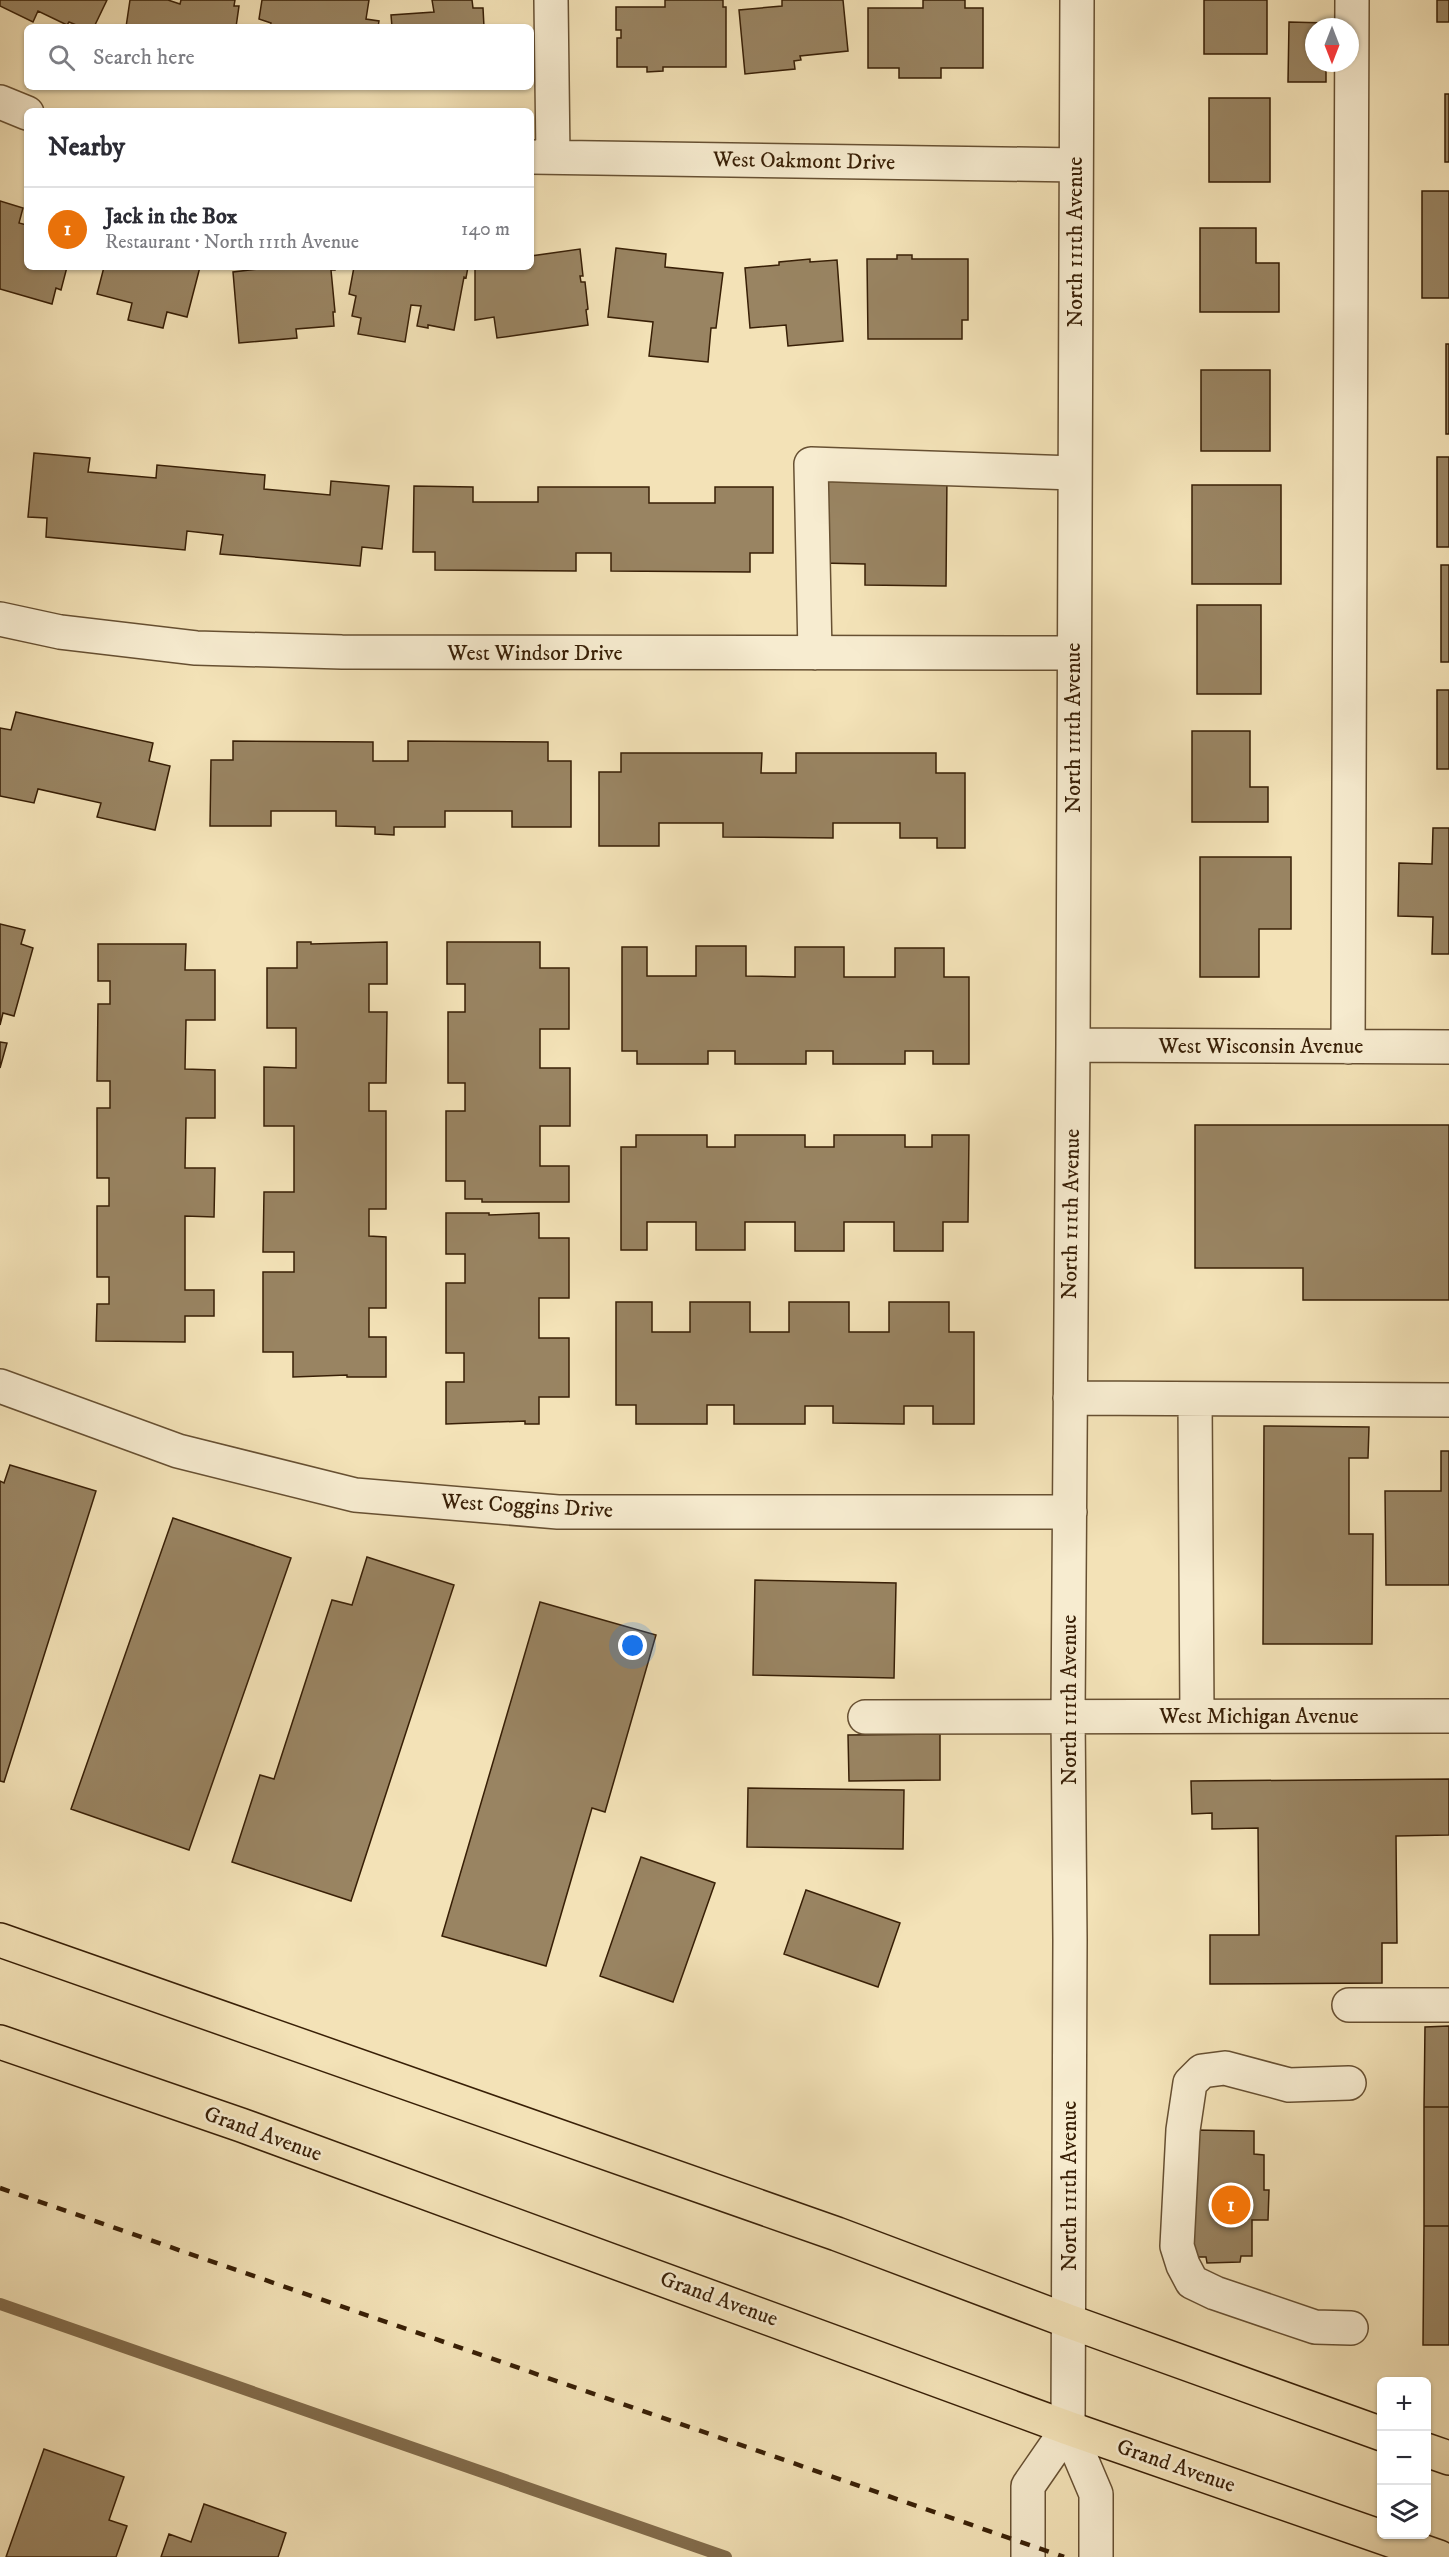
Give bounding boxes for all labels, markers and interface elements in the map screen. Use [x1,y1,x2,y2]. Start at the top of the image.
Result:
north arrow [1305,18,1359,72]
search box [24,24,534,90]
icon: search [45,41,78,74]
text: Search here [93,44,195,71]
text: Nearby [48,131,125,164]
street label: West Oakmont Drive [712,146,895,176]
street label: North 111th Avenue [1062,157,1089,327]
text: Jack in the Box [105,203,237,230]
text: 1 [64,217,71,242]
text: 140 m [461,217,510,242]
text: Restaurant · North 111th Avenue [105,230,359,255]
street label: West Windsor Drive [446,640,623,667]
street label: North 111th Avenue [1060,643,1087,813]
street label: West Wisconsin Avenue [1158,1033,1363,1060]
street label: North 111th Avenue [1056,1128,1086,1300]
street label: West Coggins Drive [439,1488,614,1524]
street label: North 111th Avenue [1056,1615,1083,1785]
your location [618,1631,647,1660]
street label: West Michigan Avenue [1158,1703,1359,1730]
street label: Grand Avenue [200,2100,326,2168]
street label: North 111th Avenue [1056,2101,1083,2271]
pin: 1 [1212,2182,1250,2228]
street label: Grand Avenue [656,2265,782,2333]
map controls [1377,2377,1431,2539]
button: + [1377,2377,1431,2431]
button: − [1377,2431,1431,2485]
street label: Grand Avenue [1113,2433,1239,2499]
button: layers [1377,2485,1431,2539]

